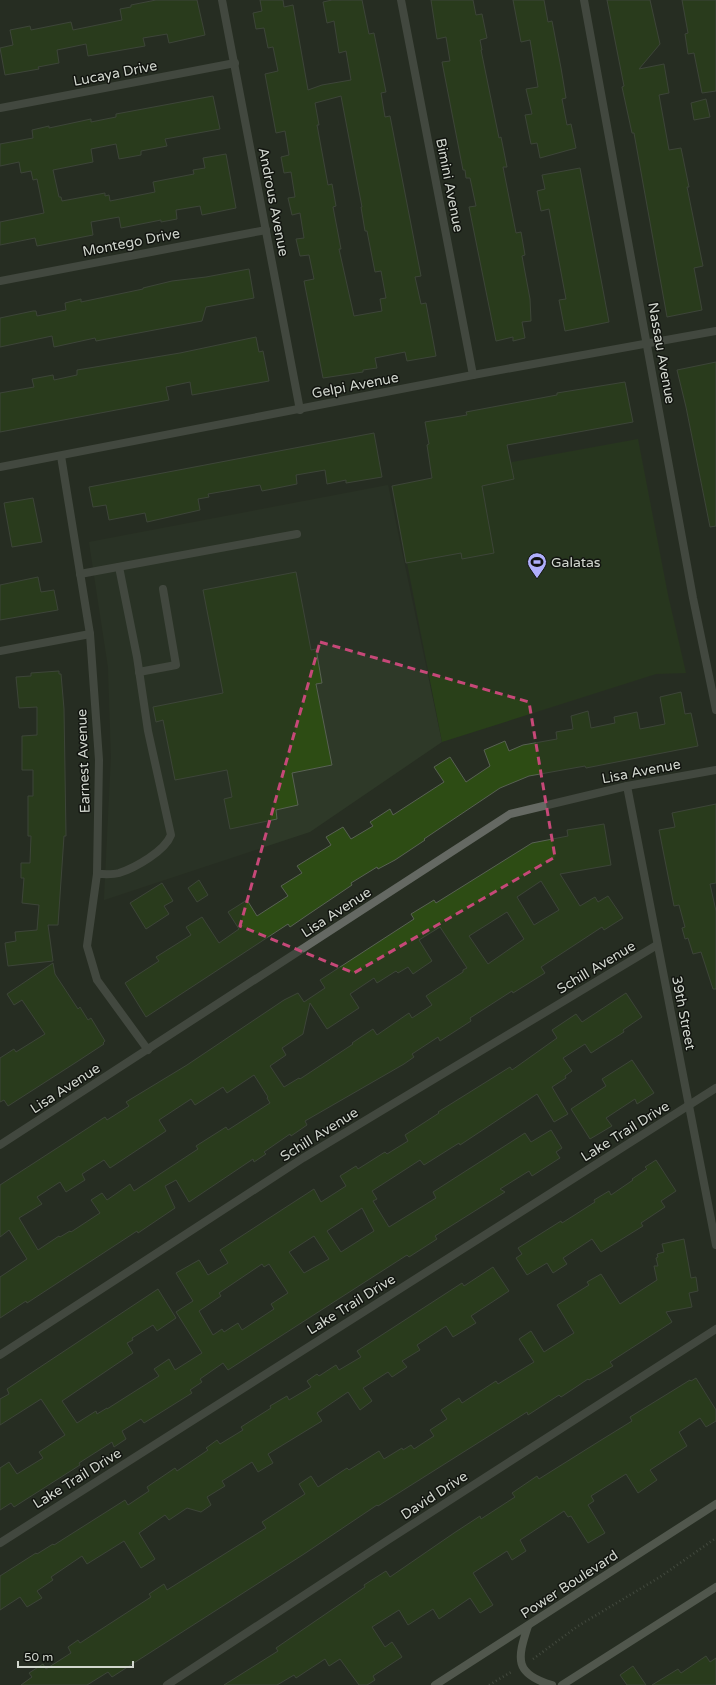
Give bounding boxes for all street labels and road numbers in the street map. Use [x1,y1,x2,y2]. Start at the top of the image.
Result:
street label: Lucaya Drive [72,57,159,90]
street label: Bimini Avenue [432,137,467,234]
street label: Androus Avenue [255,146,292,258]
street label: Montego Drive [81,225,181,260]
street label: Nassau Avenue [644,301,679,405]
street label: Gelpi Avenue [310,369,400,402]
street label: Earnest Avenue [73,709,94,813]
street label: Lisa Avenue [600,756,682,787]
street label: Lisa Avenue [298,883,374,941]
street label: Schill Avenue [554,937,639,998]
street label: 39th Street [668,975,699,1052]
street label: Lisa Avenue [27,1059,103,1117]
street label: Lake Trail Drive [578,1097,673,1165]
street label: Schill Avenue [277,1104,361,1165]
street label: Lake Trail Drive [304,1270,399,1338]
street label: Lake Trail Drive [30,1444,125,1512]
street label: David Drive [398,1468,471,1523]
street label: Power Boulevard [517,1547,621,1622]

